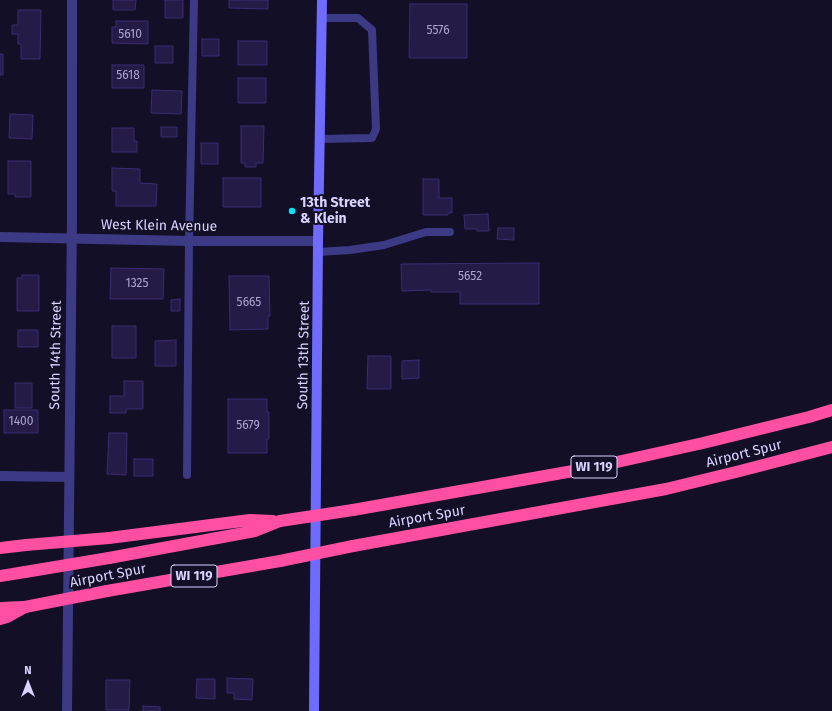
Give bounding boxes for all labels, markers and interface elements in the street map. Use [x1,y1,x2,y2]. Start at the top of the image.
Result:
house number: 5576 [426,24,450,38]
house number: 5610 [118,28,142,42]
house number: 5618 [116,69,140,83]
place label: 13th Street & Klein [300,195,370,228]
marker: 13th Street & Klein [287,206,297,216]
street label: West Klein Avenue [101,217,217,235]
house number: 5652 [458,270,482,284]
house number: 1325 [125,277,149,291]
house number: 5665 [237,296,261,310]
street label: South 14th Street [47,300,65,410]
street label: South 13th Street [295,300,313,410]
house number: 1400 [9,415,33,429]
house number: 5679 [236,419,260,433]
street label: Airport Spur [704,436,784,472]
road number: WI 119 [571,456,617,478]
street label: Airport Spur [387,502,467,532]
street label: Airport Spur [68,560,148,592]
road number: WI 119 [171,565,217,587]
north arrow [8,663,48,703]
text: N [24,664,32,677]

